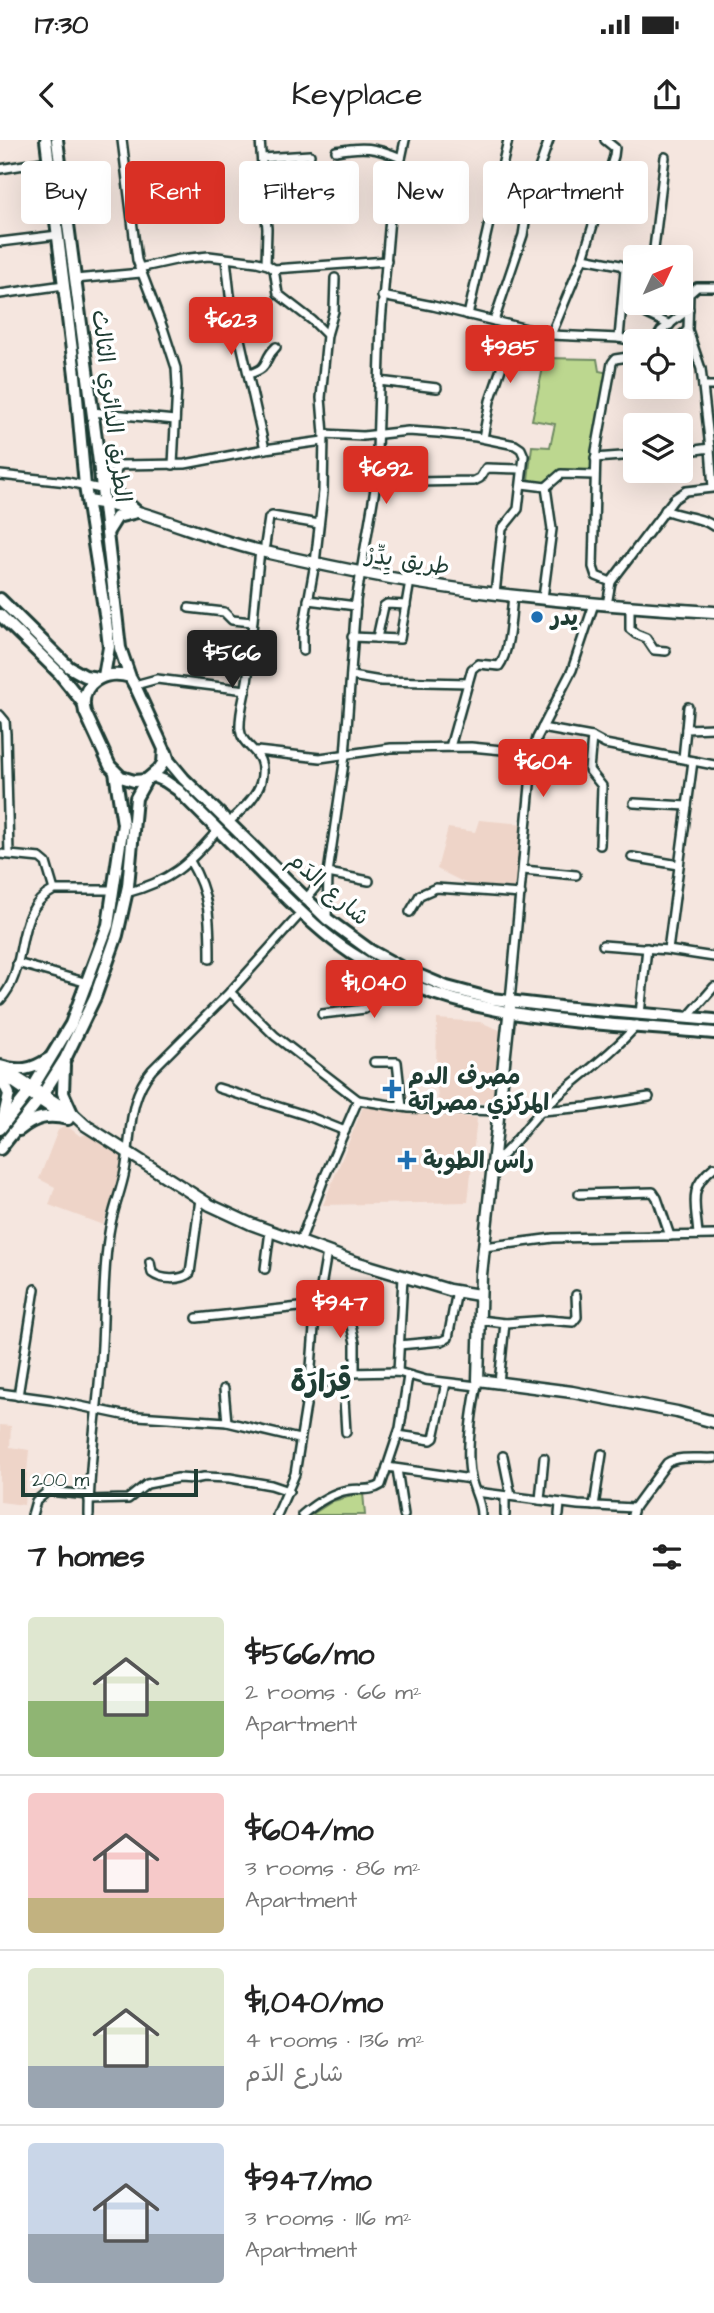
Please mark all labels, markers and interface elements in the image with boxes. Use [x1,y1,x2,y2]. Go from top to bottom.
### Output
text: 17:30 [35,7,88,43]
text: Keyplace [292,72,422,117]
icon: back [28,76,66,114]
icon: share [648,76,686,114]
chip: Buy [21,161,111,224]
chip: Rent [125,161,225,224]
chip: Filters [239,161,359,224]
chip: New [373,161,469,224]
chip: Apartment [483,161,648,224]
north arrow [623,245,693,315]
map controls [623,245,693,483]
pin: $623 [190,298,272,357]
text: $623 [205,304,257,336]
street label: الطريق الدائري الثالث [83,308,139,504]
pin: $985 [469,326,551,385]
button: locate [623,329,693,399]
text: $985 [481,332,539,364]
button: layers [623,413,693,483]
pin: $692 [345,446,427,506]
text: $692 [359,453,413,485]
street label: طريق يِدِّرْ [361,538,452,585]
place label: يدر [549,602,578,634]
marker: يدر [529,609,545,625]
pin: $566 [191,630,273,690]
text: $566 [203,637,261,669]
pin: $604 [502,740,584,799]
text: $604 [514,746,572,778]
street label: شارع الدَم [280,844,376,934]
pin: $1,040 [317,960,431,1020]
text: $1,040 [342,967,406,999]
place label: مصرف الدم المركزي مصراتة [408,1061,549,1120]
marker: مصرف الدم المركزي مصراتة [382,1079,402,1099]
place label: راس الطوبة [423,1145,534,1177]
marker: راس الطوبة [397,1150,417,1170]
pin: $947 [299,1280,381,1340]
text: $947 [312,1287,368,1319]
district label: قِرَارَة [290,1361,352,1403]
scale bar [21,1466,198,1498]
text: 200 m [32,1467,89,1494]
text: 7 homes [28,1536,145,1578]
icon: filters [648,1538,686,1576]
text: $566/mo [245,1634,374,1676]
icon: home [84,1645,168,1729]
text: 2 rooms · 66 m² [245,1676,422,1708]
text: Apartment [245,1708,357,1740]
text: $604/mo [245,1810,374,1852]
icon: home [84,1821,168,1905]
text: 3 rooms · 86 m² [245,1852,421,1884]
text: Apartment [245,1884,357,1916]
text: $1,040/mo [245,1982,383,2024]
icon: home [84,1996,168,2080]
text: 4 rooms · 136 m² [245,2024,424,2056]
text: شارع الدَم [245,2058,343,2090]
text: $947/mo [245,2160,372,2202]
icon: home [84,2171,168,2255]
text: 3 rooms · 116 m² [245,2202,412,2234]
text: Apartment [245,2234,357,2266]

